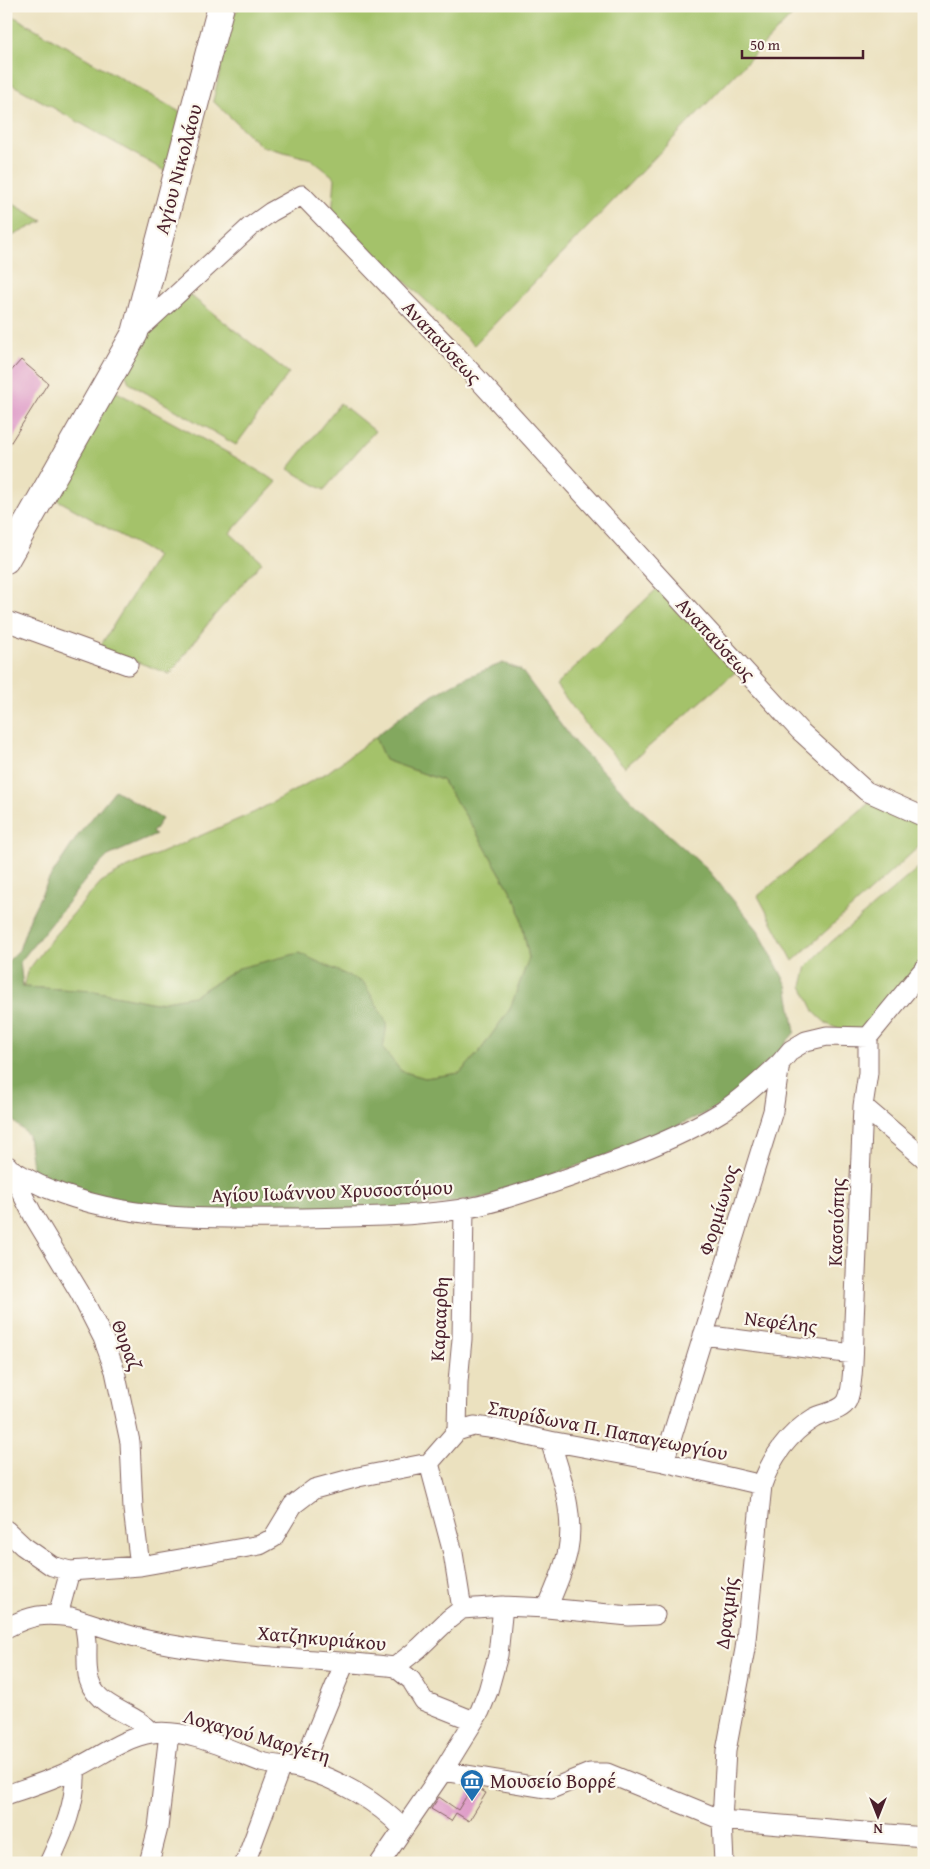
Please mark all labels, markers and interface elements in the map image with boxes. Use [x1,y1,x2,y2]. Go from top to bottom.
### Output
scale bar [742,28,864,60]
text: 50 m [750,34,781,55]
street label: Αγίου Νικολάου [146,100,209,237]
street label: Αναπαύσεως [396,293,489,391]
street label: Αναπαύσεως [670,590,763,688]
street label: Φορμίωνος [690,1160,745,1259]
street label: Αγίου Ιωάννου Χρυσοστόμου [211,1172,453,1209]
street label: Κασσιόπης [819,1177,852,1267]
street label: Καρααρθη [422,1276,455,1362]
street label: Νεφέλης [743,1303,820,1340]
street label: Θυραζ [105,1315,151,1375]
street label: Σπυρίδωνα Π. Παπαγεωργίου [486,1392,730,1467]
street label: Δραχμής [707,1575,744,1651]
street label: Χατζηκυριάκου [256,1617,388,1658]
street label: Λοχαγού Μαργέτη [180,1701,334,1770]
place label: Μουσείο Βορρέ [490,1766,616,1795]
museum icon: Μουσείο Βορρέ [459,1768,485,1802]
north arrow [852,1792,902,1842]
text: N [873,1819,883,1839]

